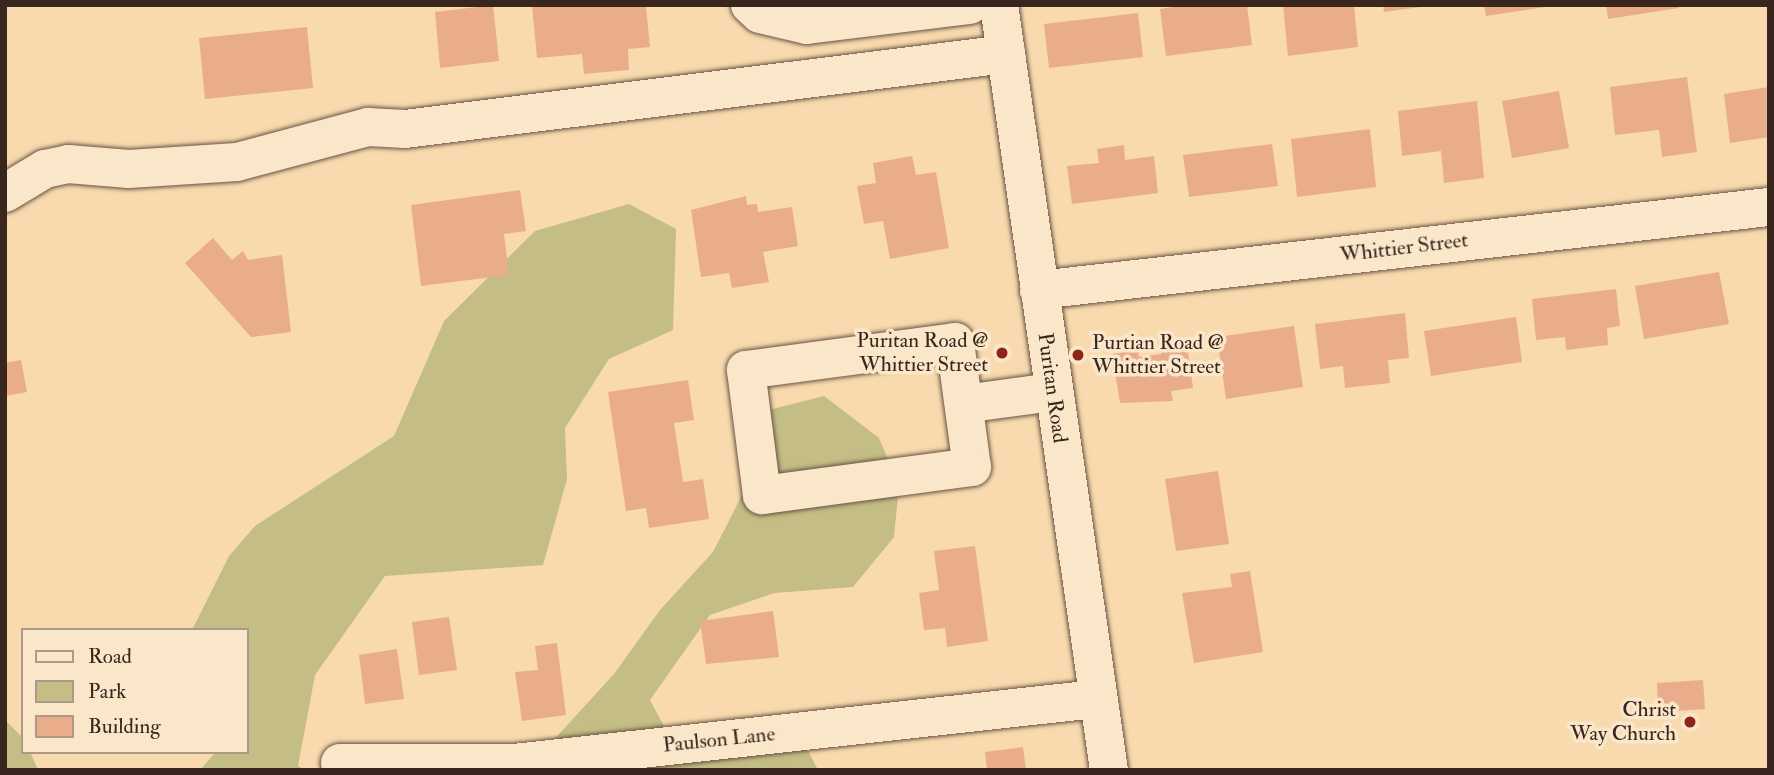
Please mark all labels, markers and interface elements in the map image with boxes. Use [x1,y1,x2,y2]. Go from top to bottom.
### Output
street label: Whittier Street [1339,228,1469,268]
place label: Puritan Road @ Whittier Street [856,328,988,378]
place label: Purtian Road @ Whittier Street [1092,330,1224,380]
street label: Puritan Road [1032,331,1072,445]
marker: Puritan Road @ Whittier Street [994,345,1010,361]
marker: Purtian Road @ Whittier Street [1070,347,1086,363]
legend [21,628,248,754]
text: Road [88,643,132,670]
text: Park [88,678,126,705]
place label: Christ Way Church [1570,697,1676,747]
text: Building [88,713,161,740]
marker: Christ Way Church [1682,714,1698,730]
street label: Paulson Lane [662,722,776,758]

